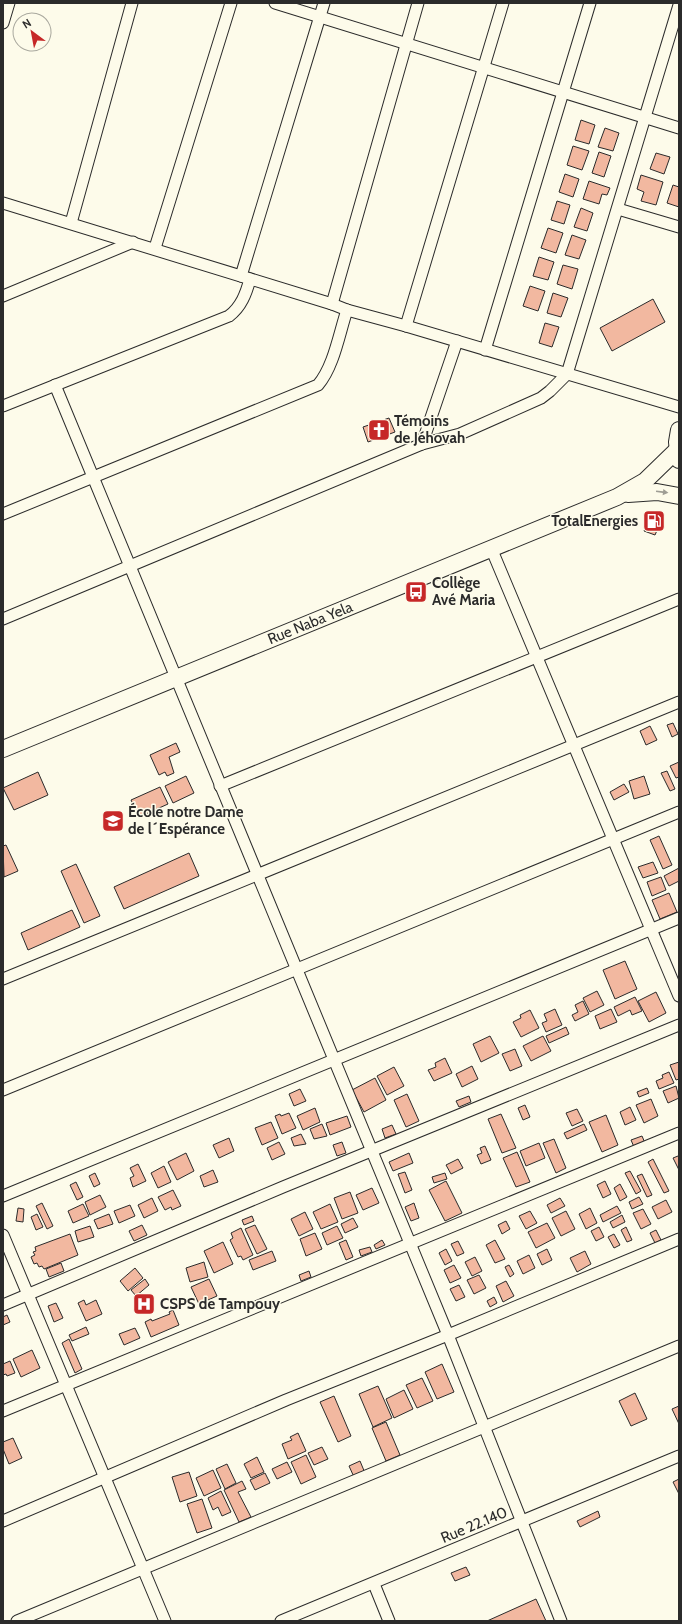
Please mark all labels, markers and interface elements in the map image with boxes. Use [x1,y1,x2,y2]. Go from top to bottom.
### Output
north arrow [12,12,52,52]
text: N [20,16,34,32]
place label: Témoins de Jéhovah [394,412,465,447]
church icon: Témoins de Jéhovah [366,417,392,443]
one-way arrow [656,489,668,496]
fuel station icon: TotalEnergies [641,508,667,534]
place label: TotalEnergies [551,512,638,530]
place label: Collège Avé Maria [432,574,496,609]
bus stop icon: Collège Avé Maria [403,579,429,605]
street label: Rue Naba Yela [265,598,356,648]
place label: École notre Dame de l´Espérance [128,802,244,838]
school or university icon: École notre Dame de l´Espérance [100,808,126,834]
hospital icon: CSPS de Tampouy [131,1291,157,1317]
place label: CSPS de Tampouy [160,1295,281,1313]
street label: Rue 22.140 [438,1503,510,1547]

